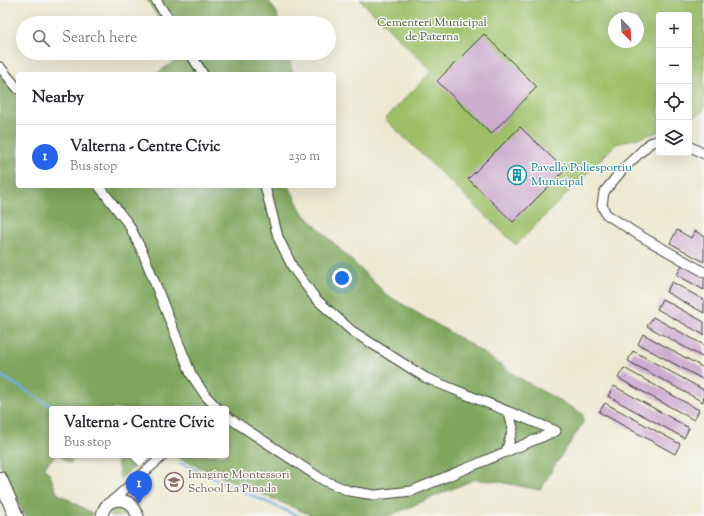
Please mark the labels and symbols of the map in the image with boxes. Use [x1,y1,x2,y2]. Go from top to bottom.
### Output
north arrow [608,12,644,48]
park label: Cementeri Municipal de Paterna [377,14,488,46]
place label: Pavelló Poliesportiu Municipal [531,159,632,191]
building icon: Pavelló Poliesportiu Municipal [506,164,528,186]
your location [332,268,352,288]
place label: Imagine Montessori School La Pinada [188,466,290,498]
pin: 1 [126,471,152,504]
school or university icon: Imagine Montessori School La Pinada [163,471,185,493]

